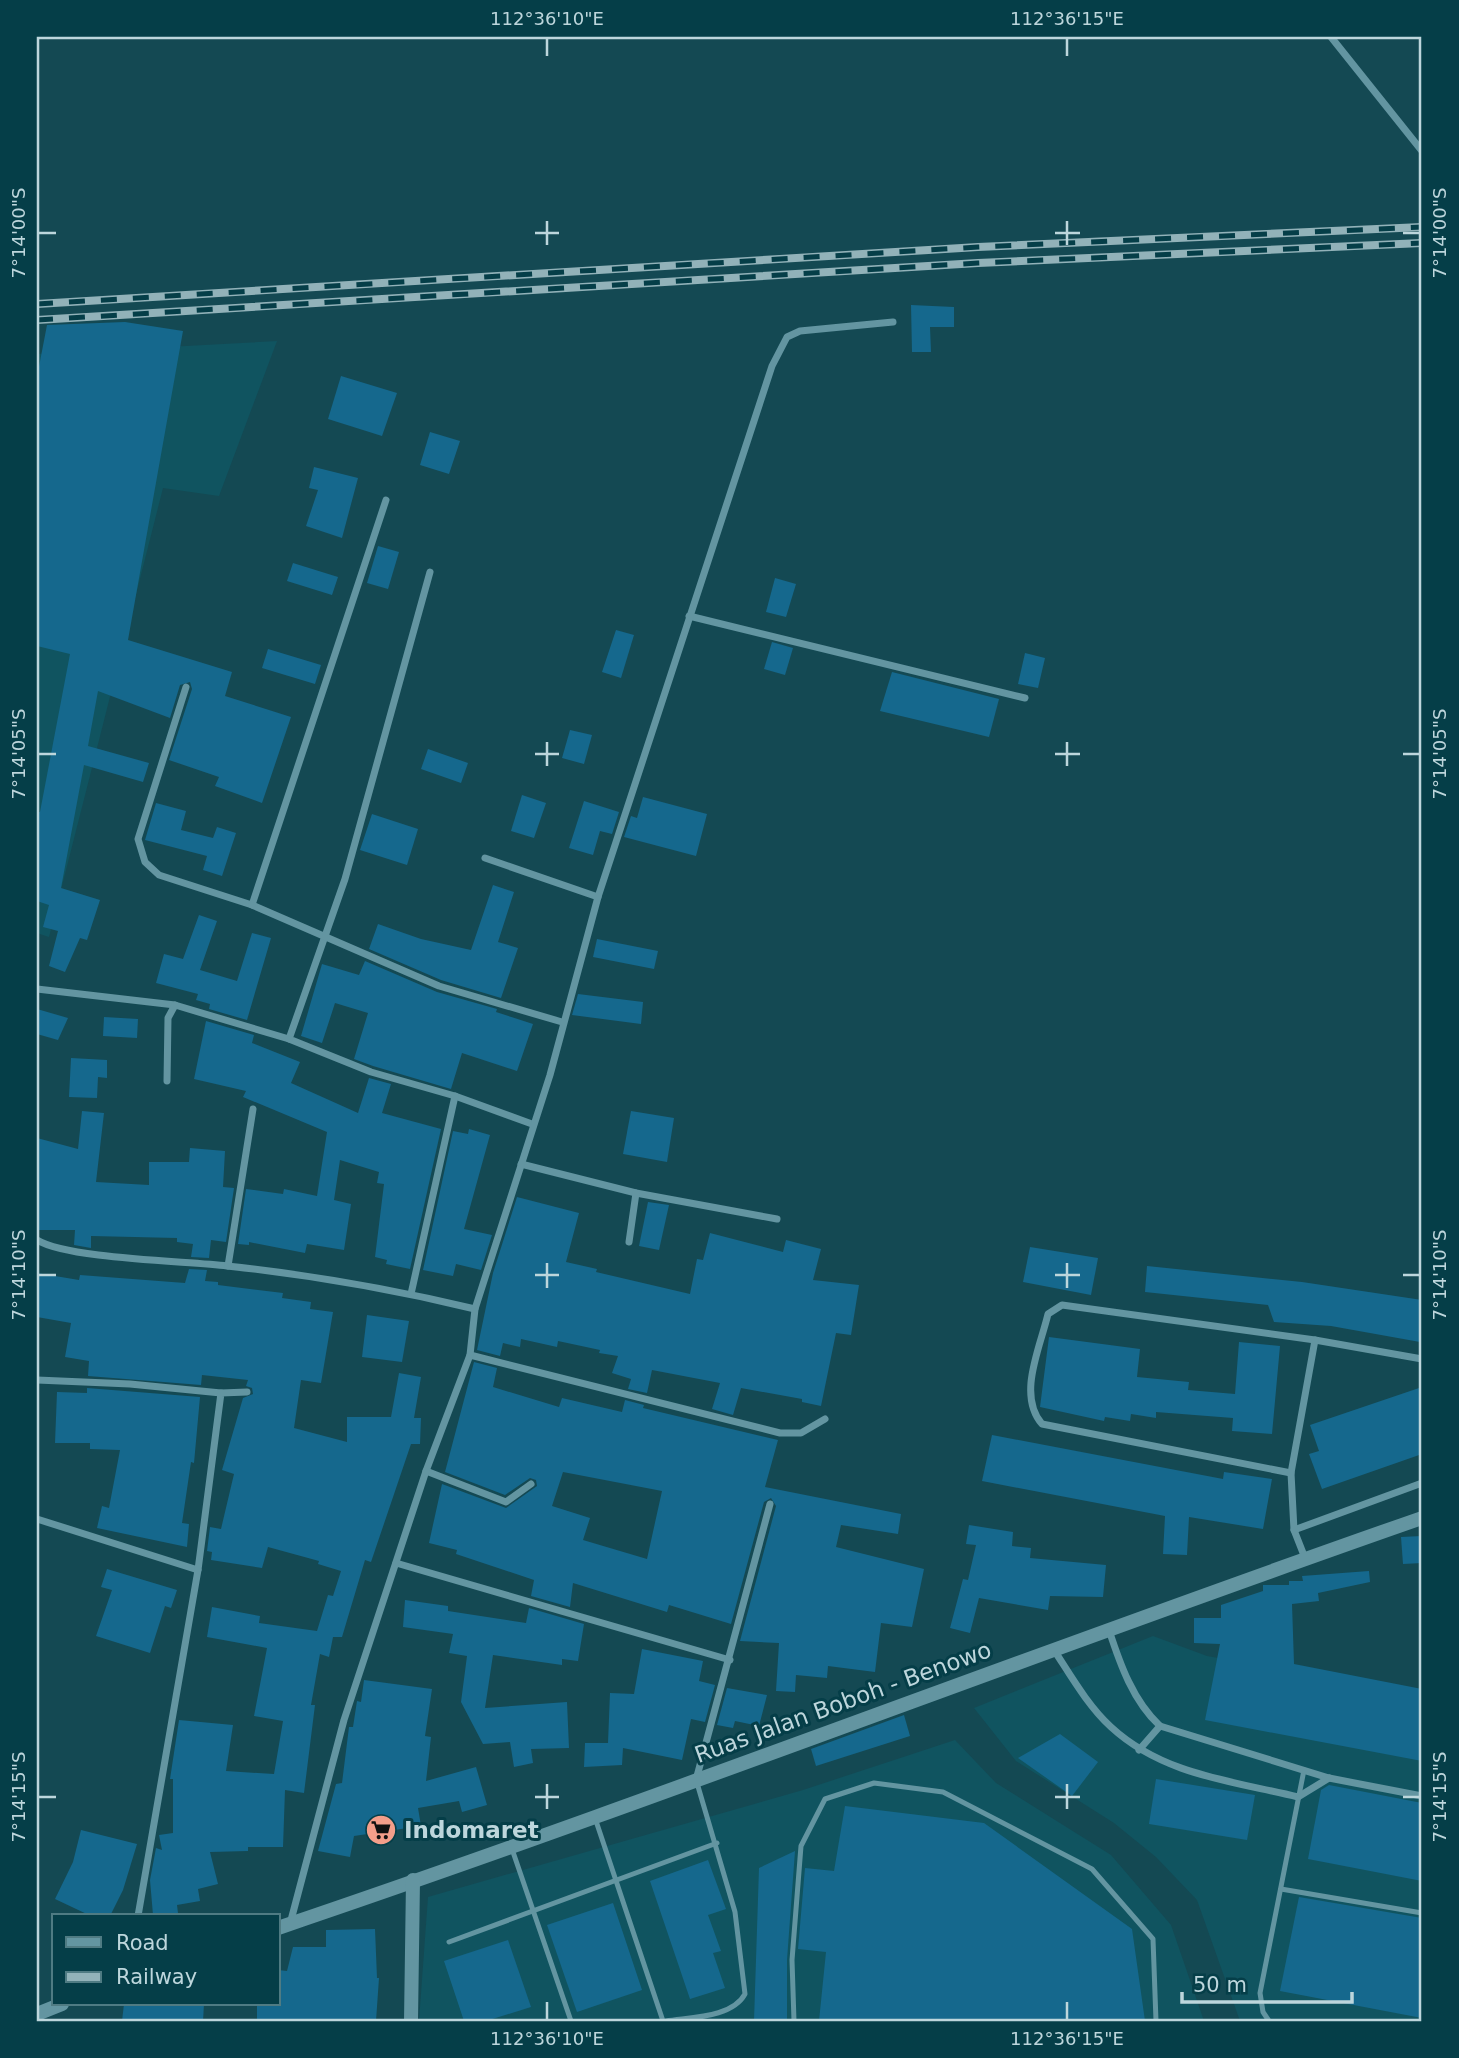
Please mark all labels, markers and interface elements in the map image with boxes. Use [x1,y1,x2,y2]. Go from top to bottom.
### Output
text: 112°36'10"E [490,8,604,29]
text: 112°36'15"E [1010,8,1124,29]
text: 7°14'00"S [8,188,29,278]
text: 7°14'00"S [1429,188,1450,278]
text: 7°14'05"S [8,709,29,799]
text: 7°14'05"S [1429,709,1450,799]
text: 7°14'10"S [8,1230,29,1320]
text: 7°14'10"S [1429,1230,1450,1320]
street label: Ruas Jalan Boboh - Benowo [691,1636,995,1768]
text: 7°14'15"S [8,1752,29,1842]
text: 7°14'15"S [1429,1752,1450,1842]
supermarket icon: Indomaret [364,1813,398,1847]
place label: Indomaret [404,1817,539,1843]
legend [52,1914,280,2006]
text: Road [116,1931,169,1955]
scale bar [1182,1960,1352,2004]
text: Railway [116,1965,197,1989]
text: 50 m [1193,1973,1247,1997]
text: 112°36'10"E [490,2028,604,2049]
text: 112°36'15"E [1010,2028,1124,2049]

